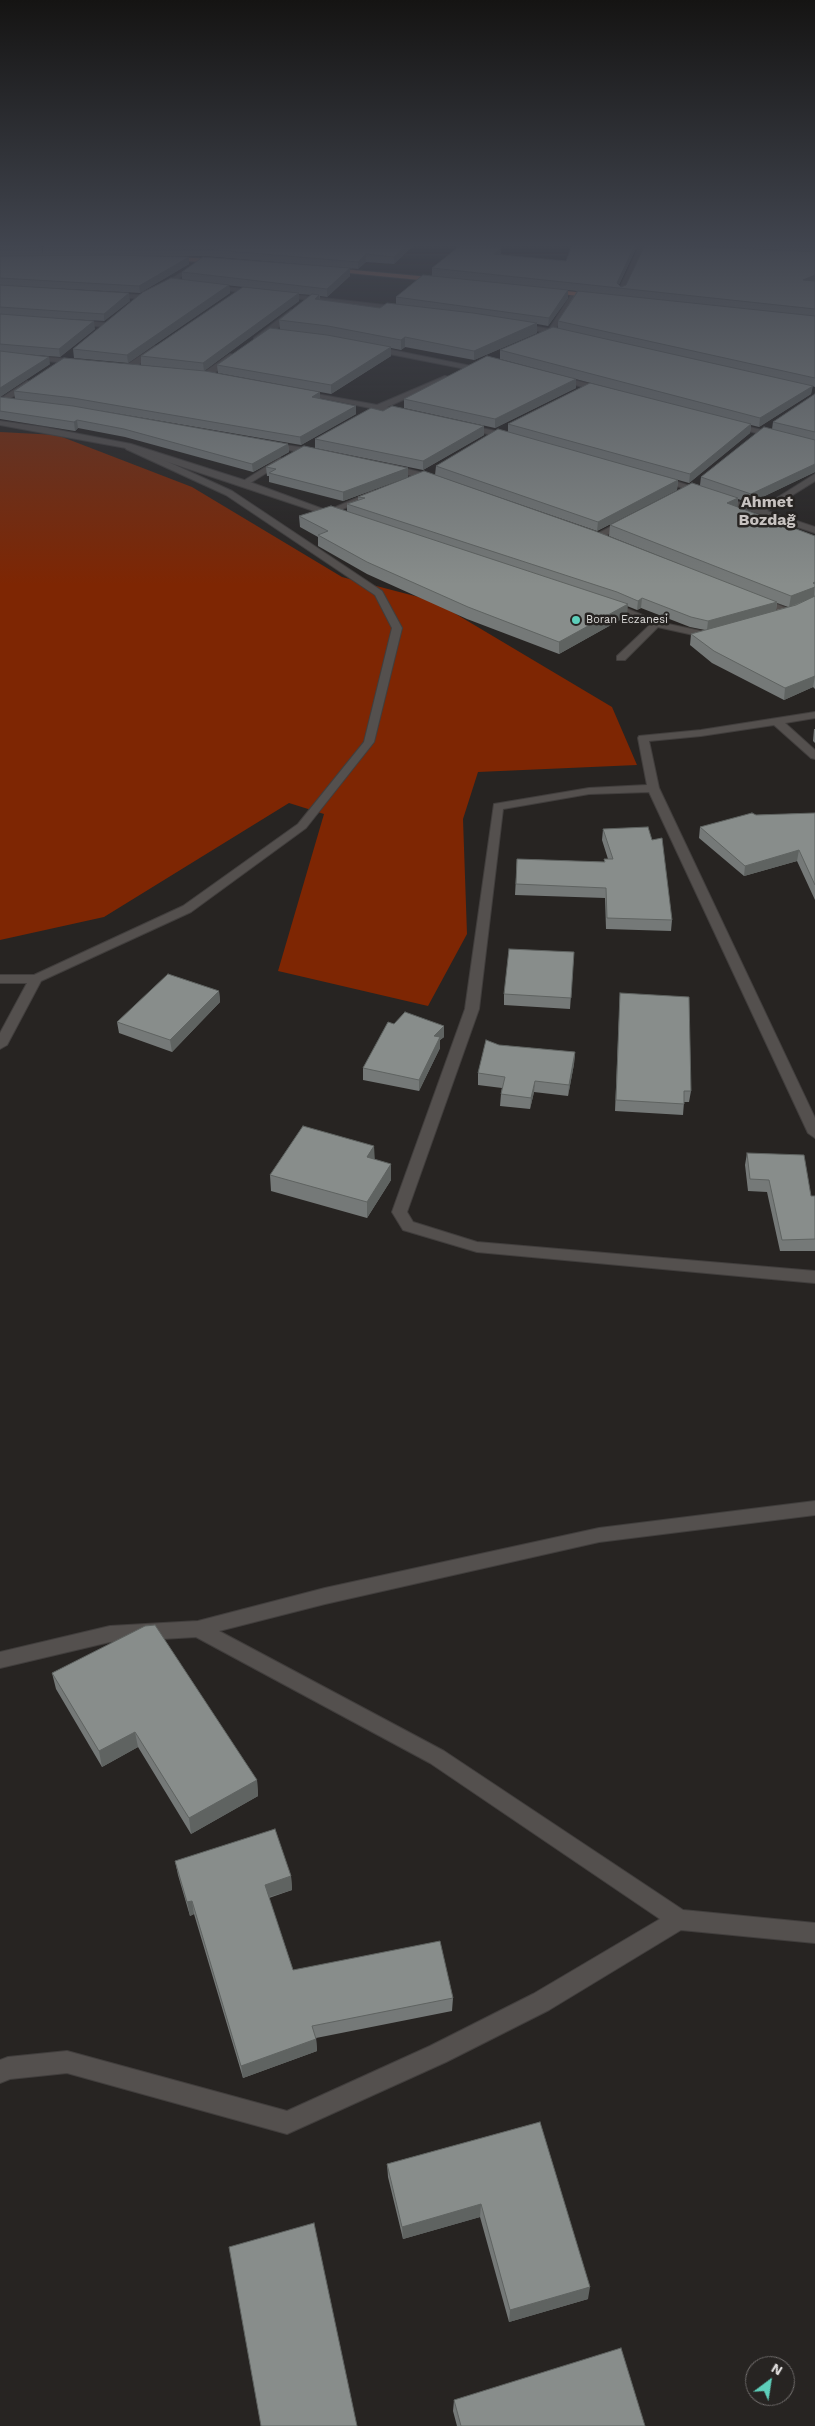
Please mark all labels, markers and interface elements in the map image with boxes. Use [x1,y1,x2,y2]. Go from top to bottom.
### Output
district label: Ahmet Bozdağ [738,492,796,530]
place label: Boran Eczanesi [586,613,668,627]
marker: Boran Eczanesi [570,614,582,626]
north arrow [745,2356,795,2406]
text: N [769,2359,786,2379]

